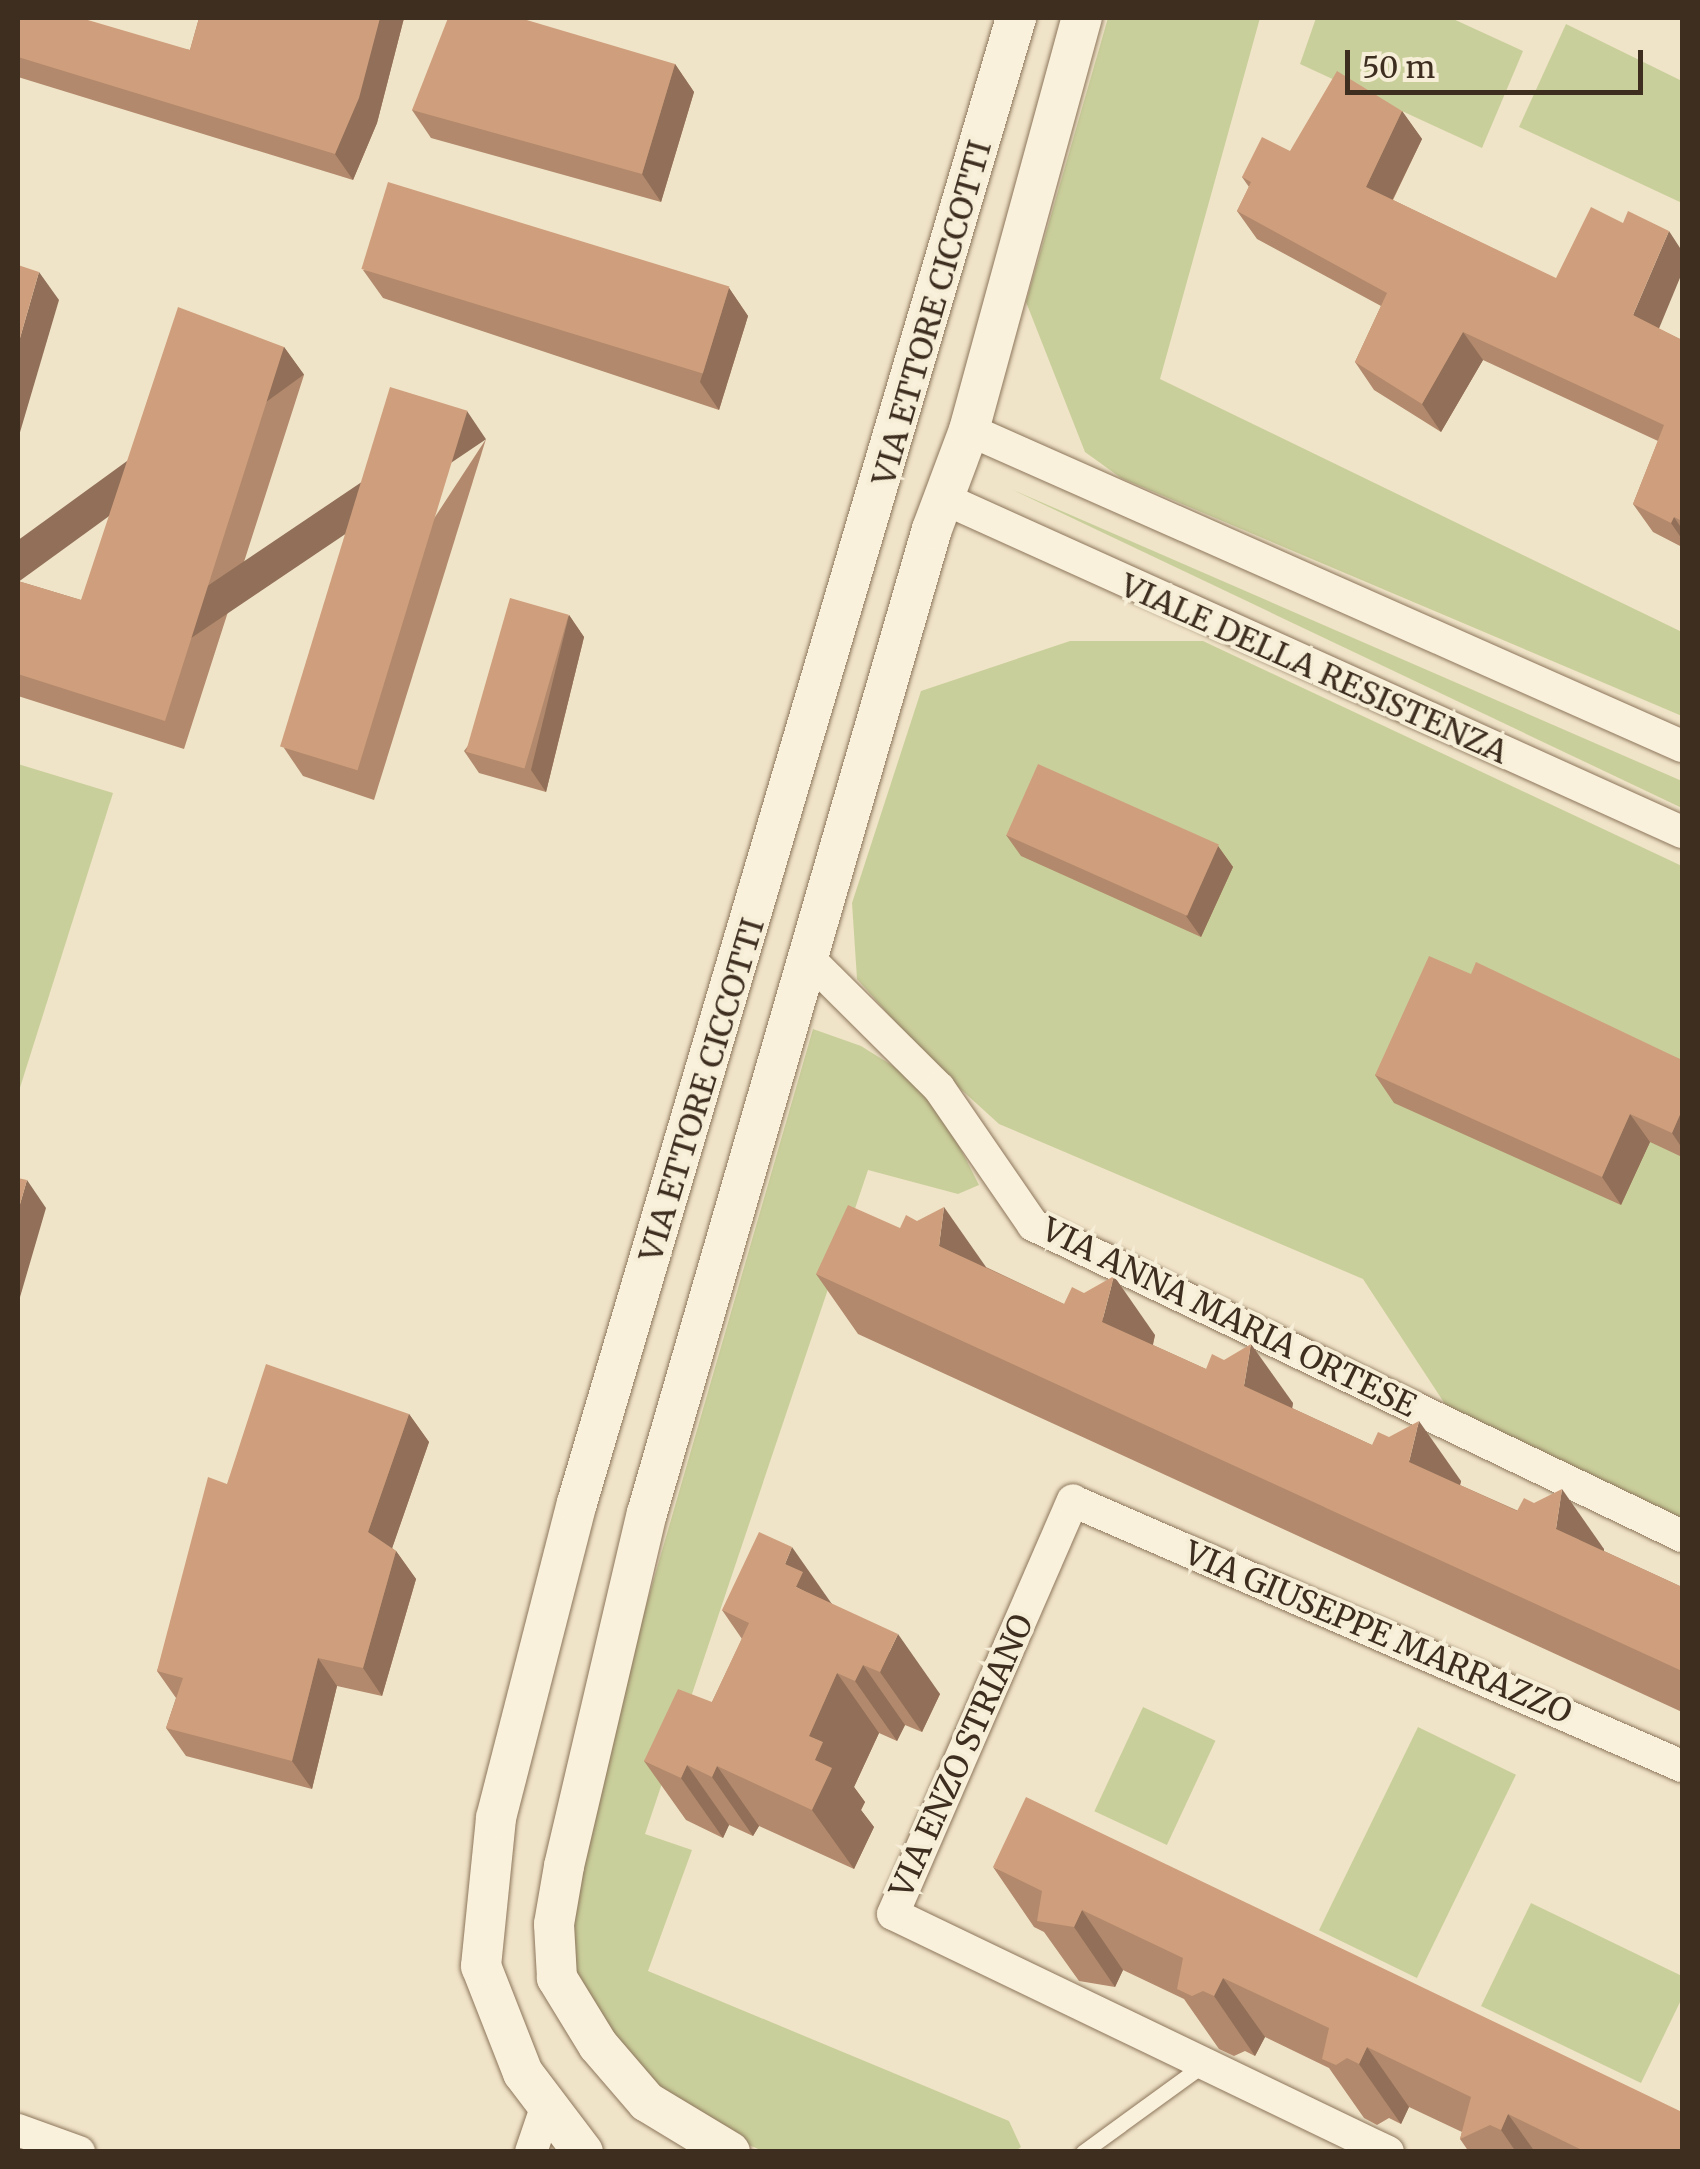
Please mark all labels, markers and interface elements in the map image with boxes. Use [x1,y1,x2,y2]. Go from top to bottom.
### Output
scale bar [1350,30,1648,92]
text: 50 m [1362,48,1435,86]
street label: VIA ETTORE CICCOTTI [864,136,1000,490]
street label: VIALE DELLA RESISTENZA [1114,566,1514,772]
street label: VIA ETTORE CICCOTTI [631,914,773,1266]
street label: VIA ANNA MARIA ORTESE [1036,1211,1422,1425]
street label: VIA GIUSEPPE MARRAZZO [1179,1534,1577,1732]
street label: VIA ENZO STRIANO [882,1608,1042,1904]

